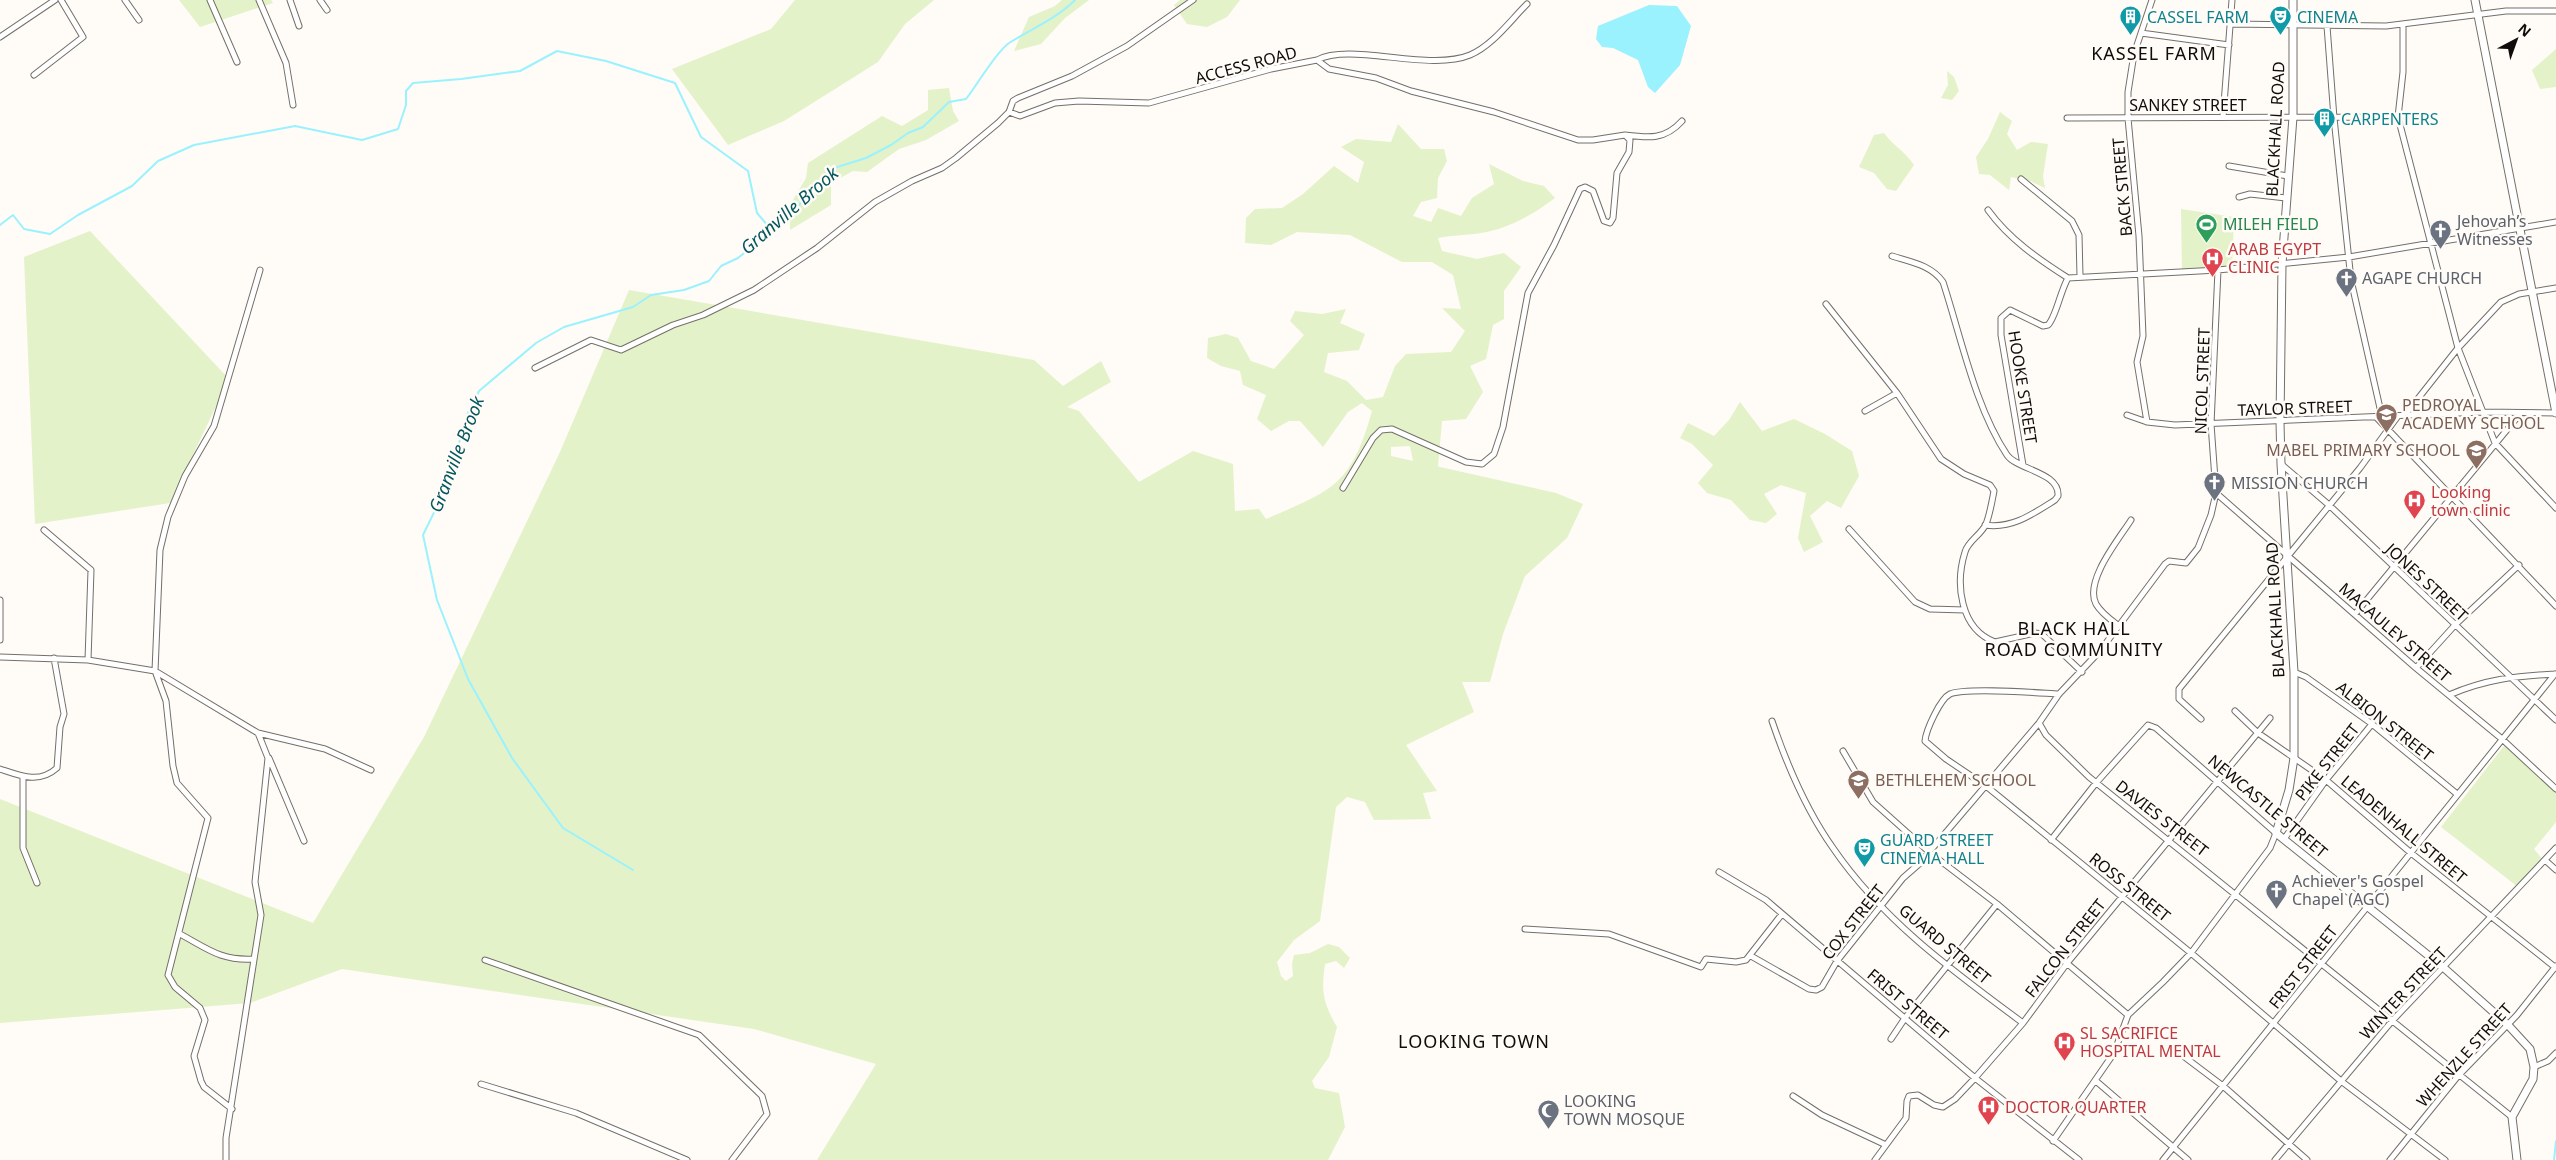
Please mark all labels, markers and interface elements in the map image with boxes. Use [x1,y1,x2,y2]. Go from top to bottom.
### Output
building icon: CASSEL FARM [2119,5,2143,36]
theatre icon: CINEMA [2269,5,2293,36]
place label: CASSEL FARM [2147,6,2249,28]
place label: CINEMA [2297,6,2359,28]
north arrow [2491,15,2541,65]
text: N [2514,19,2535,41]
street label: ACCESS ROAD [1193,41,1299,89]
district label: KASSEL FARM [2091,41,2217,65]
street label: BLACKHALL ROAD [2260,61,2290,197]
street label: SANKEY STREET [2129,94,2247,116]
building icon: CARPENTERS [2313,107,2337,138]
place label: CARPENTERS [2341,108,2439,130]
street label: BACK STREET [2107,137,2137,237]
water label: Granville Brook [735,160,844,259]
place label: Jehovah’s Witnesses [2455,210,2533,250]
sports icon: MILEH FIELD [2195,212,2219,243]
place label: MILEH FIELD [2223,213,2319,235]
church icon: Jehovah’s Witnesses [2429,218,2453,249]
place label: ARAB EGYPT CLINIC [2228,238,2321,278]
hospital icon: ARAB EGYPT CLINIC [2200,246,2224,277]
church icon: AGAPE CHURCH [2334,266,2358,297]
place label: AGAPE CHURCH [2362,267,2482,289]
street label: NICOL STREET [2189,327,2215,435]
street label: HOOKE STREET [2003,329,2043,445]
water label: Granville Brook [423,392,490,515]
place label: PEDROYAL ACADEMY SCHOOL [2402,394,2545,434]
street label: TAYLOR STREET [2237,395,2353,421]
school or university icon: PEDROYAL ACADEMY SCHOOL [2374,402,2398,433]
school or university icon: MABEL PRIMARY SCHOOL [2464,438,2488,469]
place label: MABEL PRIMARY SCHOOL [2266,439,2460,461]
church icon: MISSION CHURCH [2203,471,2227,502]
place label: MISSION CHURCH [2231,472,2368,494]
place label: Looking town clinic [2431,481,2511,521]
hospital icon: Looking town clinic [2403,489,2427,520]
street label: JONES STREET [2380,537,2473,626]
street label: BLACKHALL ROAD [2260,542,2290,678]
street label: MACAULEY STREET [2334,577,2456,687]
district label: BLACK HALL ROAD COMMUNITY [1984,616,2164,661]
street label: ALBION STREET [2332,676,2438,766]
street label: PIKE STREET [2290,719,2364,805]
street label: NEWCASTLE STREET [2204,750,2332,863]
school or university icon: BETHLEHEM SCHOOL [1847,768,1871,799]
place label: BETHLEHEM SCHOOL [1875,769,2036,791]
street label: LEADENHALL STREET [2337,770,2471,888]
street label: DAVIES STREET [2111,775,2213,861]
place label: GUARD STREET CINEMA HALL [1880,829,1994,869]
theatre icon: GUARD STREET CINEMA HALL [1852,837,1876,868]
street label: ROSS STREET [2085,847,2175,927]
place label: Achiever's Gospel Chapel (AGC) [2292,870,2424,910]
church icon: Achiever's Gospel Chapel (AGC) [2264,878,2288,909]
street label: COX STREET [1817,880,1889,964]
street label: FALCON STREET [2020,894,2110,1002]
street label: GUARD STREET [1894,899,1996,989]
street label: FRIST STREET [2264,921,2342,1013]
street label: WINTER STREET [2354,942,2452,1044]
street label: FRIST STREET [1863,963,1953,1045]
street label: WHENZLE STREET [2411,998,2517,1112]
place label: SL SACRIFICE HOSPITAL MENTAL [2080,1022,2221,1062]
district label: LOOKING TOWN [1398,1029,1550,1053]
hospital icon: SL SACRIFICE HOSPITAL MENTAL [2052,1030,2076,1061]
place label: LOOKING TOWN MOSQUE [1564,1090,1685,1130]
hospital icon: DOCTOR QUARTER [1977,1095,2001,1126]
place label: DOCTOR QUARTER [2005,1096,2146,1118]
mosque icon: LOOKING TOWN MOSQUE [1536,1098,1560,1129]

